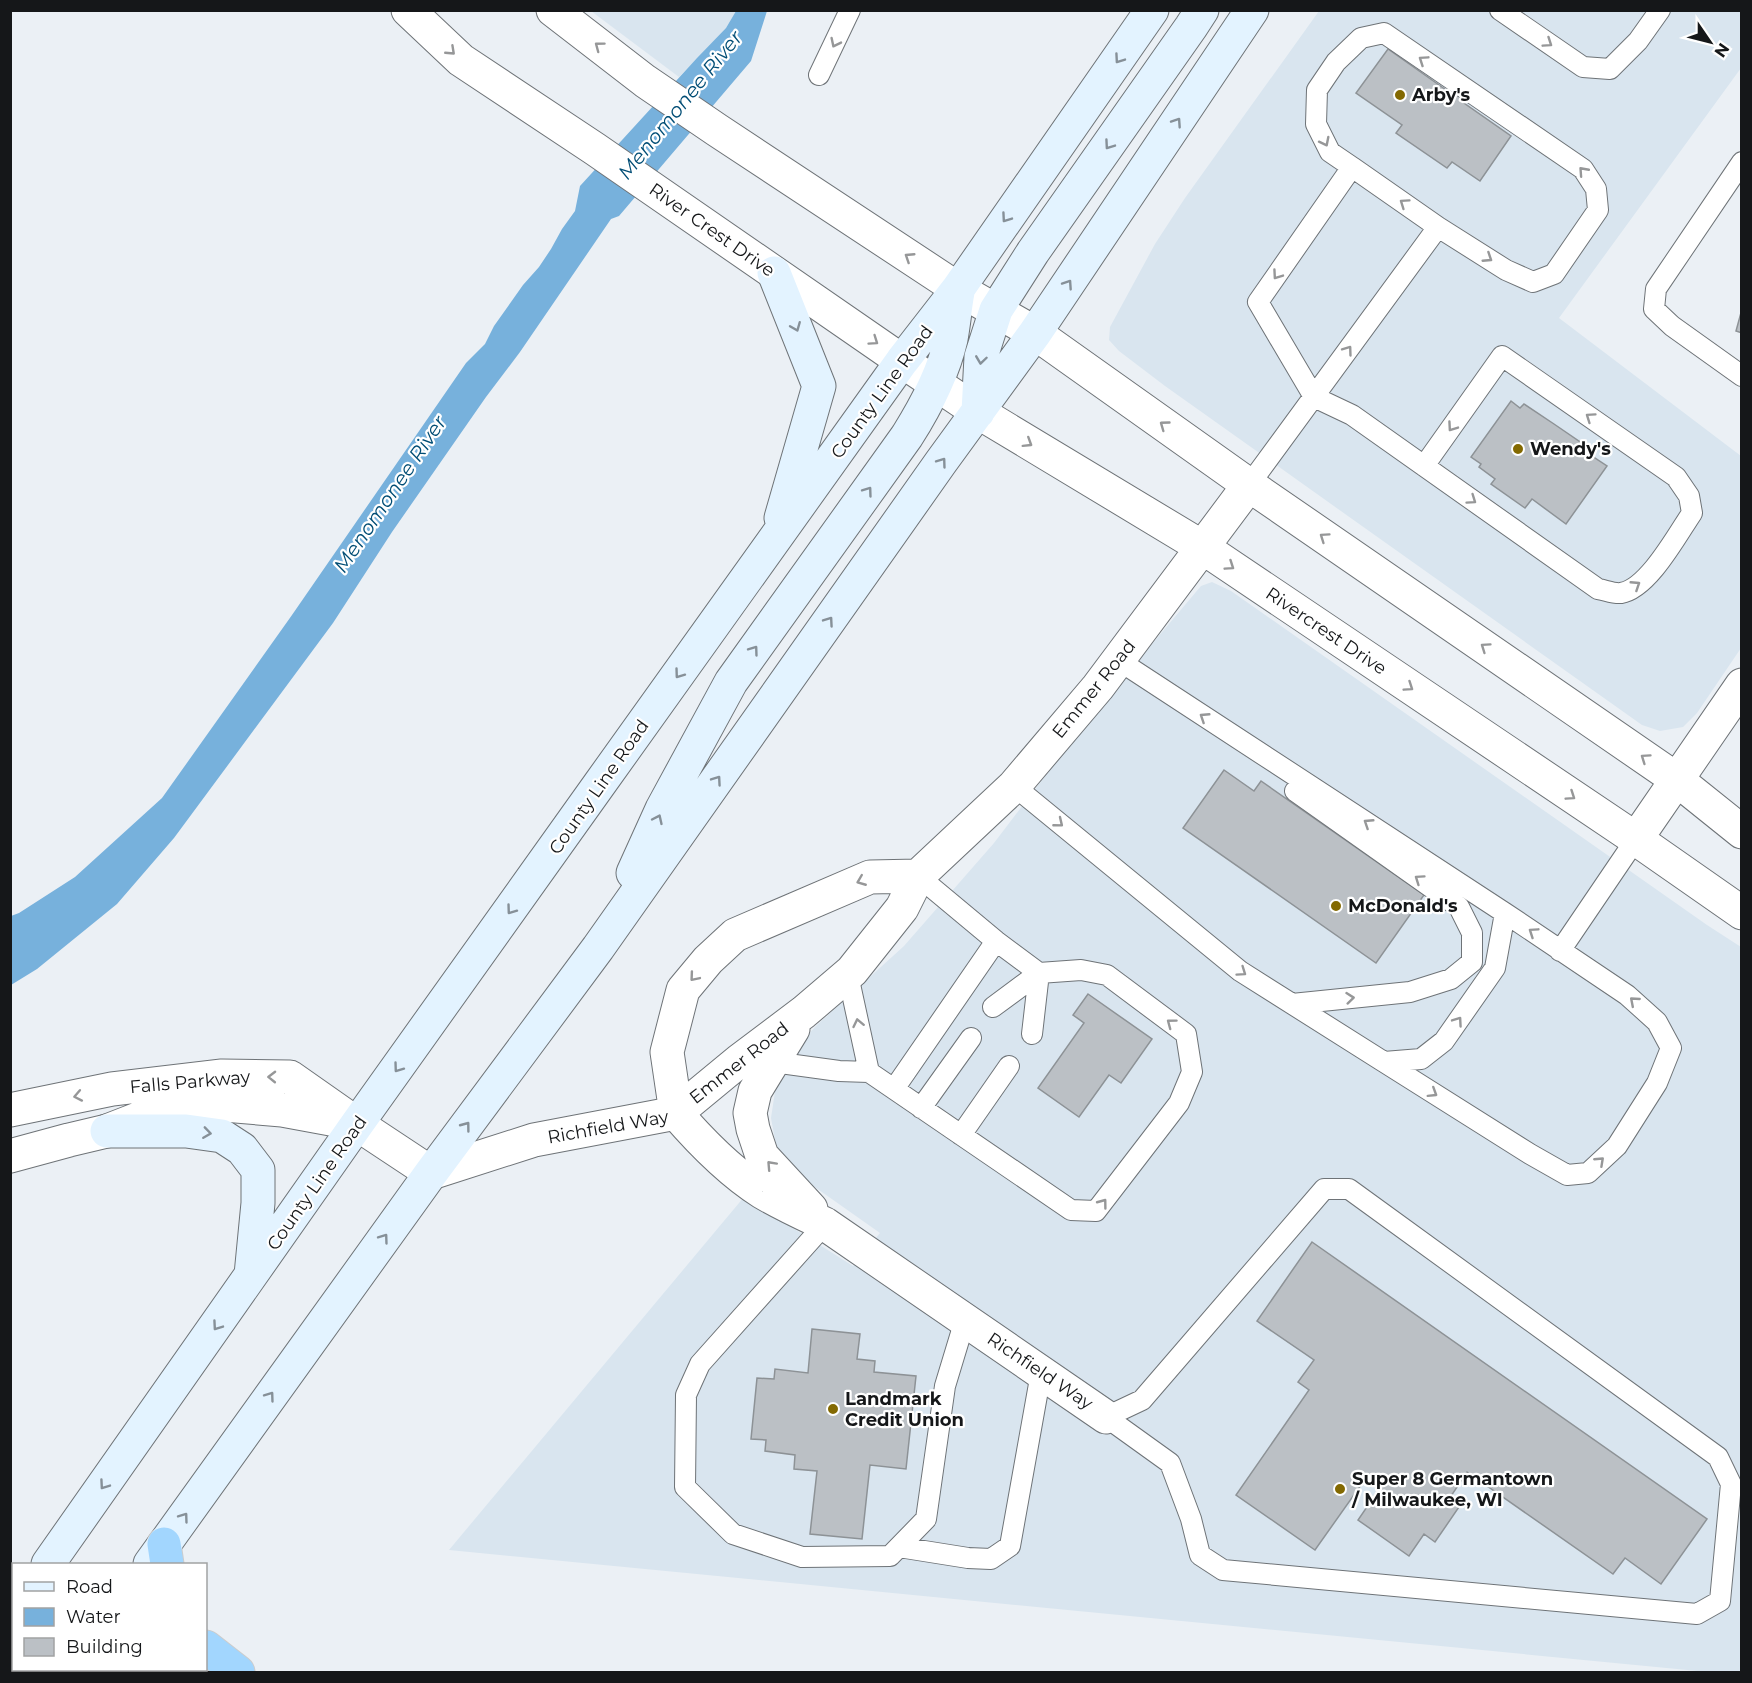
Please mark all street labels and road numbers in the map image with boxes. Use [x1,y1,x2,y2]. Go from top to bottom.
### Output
street label: River Crest Drive [645,178,779,282]
street label: County Line Road [826,321,938,463]
street label: Rivercrest Drive [1261,582,1391,680]
street label: Emmer Road [1048,635,1140,743]
street label: County Line Road [544,715,654,859]
street label: Emmer Road [685,1017,793,1109]
street label: Falls Parkway [129,1066,251,1098]
street label: Richfield Way [546,1105,671,1148]
street label: County Line Road [262,1111,372,1255]
street label: Richfield Way [983,1328,1097,1415]

